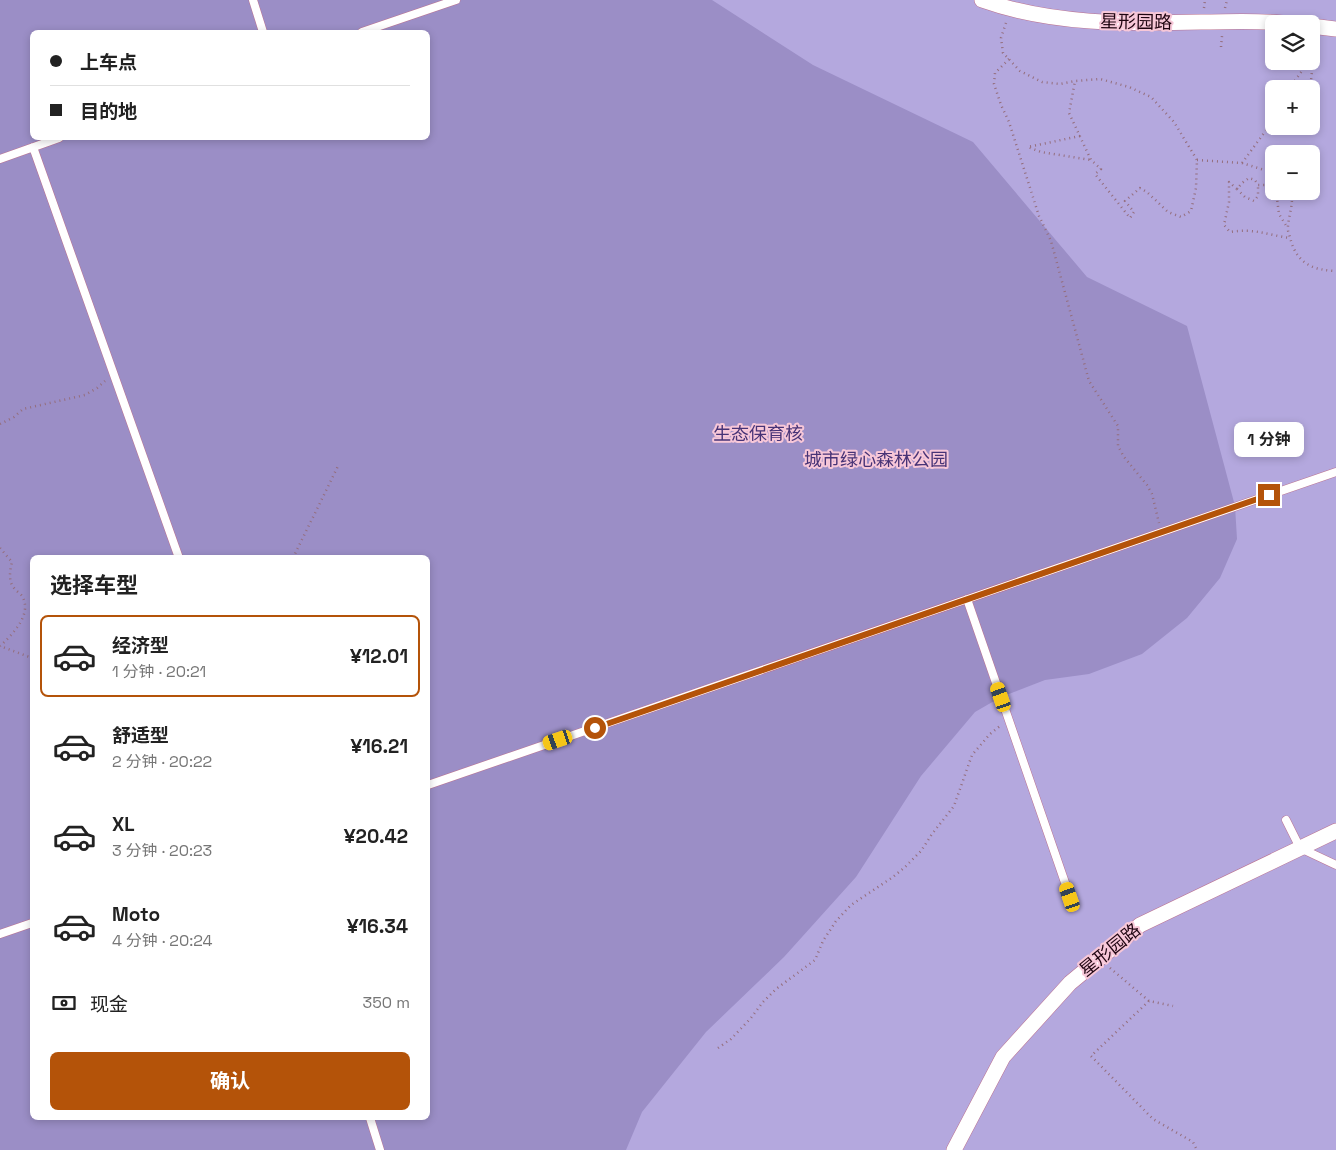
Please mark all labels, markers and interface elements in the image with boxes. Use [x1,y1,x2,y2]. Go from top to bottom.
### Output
street label: 星形园路 [1100,9,1172,34]
map controls [1265,15,1320,200]
button: layers [1265,15,1320,70]
text: 上车点 [80,50,137,75]
button: + [1265,80,1320,135]
text: 目的地 [80,99,137,124]
button: − [1265,145,1320,200]
park label: 生态保育核 [713,422,803,445]
callout: 1 分钟 [1234,422,1304,458]
text: 1 分钟 [1247,429,1291,450]
park label: 城市绿心森林公园 [804,448,948,471]
route end [1258,484,1280,506]
text: 选择车型 [50,571,138,599]
text: 经济型 [112,633,169,658]
icon: car [52,634,97,679]
text: ¥12.01 [350,644,408,669]
text: 1 分钟 · 20:21 [112,661,206,682]
car [989,680,1012,714]
route start [584,717,606,739]
text: 舒适型 [112,723,169,748]
icon: car [52,724,97,769]
car [541,728,574,752]
text: ¥16.21 [350,734,408,759]
text: 2 分钟 · 20:22 [112,751,212,772]
text: XL [112,812,135,837]
icon: car [52,814,97,859]
text: ¥20.42 [344,824,408,849]
text: 3 分钟 · 20:23 [112,840,212,861]
car [1058,880,1081,914]
text: Moto [112,902,160,927]
icon: car [52,904,97,949]
text: ¥16.34 [347,914,408,939]
street label: 星形园路 [1074,918,1145,981]
text: 4 分钟 · 20:24 [112,930,212,951]
icon: cash [50,989,78,1017]
text: 现金 [90,992,128,1017]
text: 350 m [363,992,410,1013]
button: 确认 [50,1052,410,1110]

